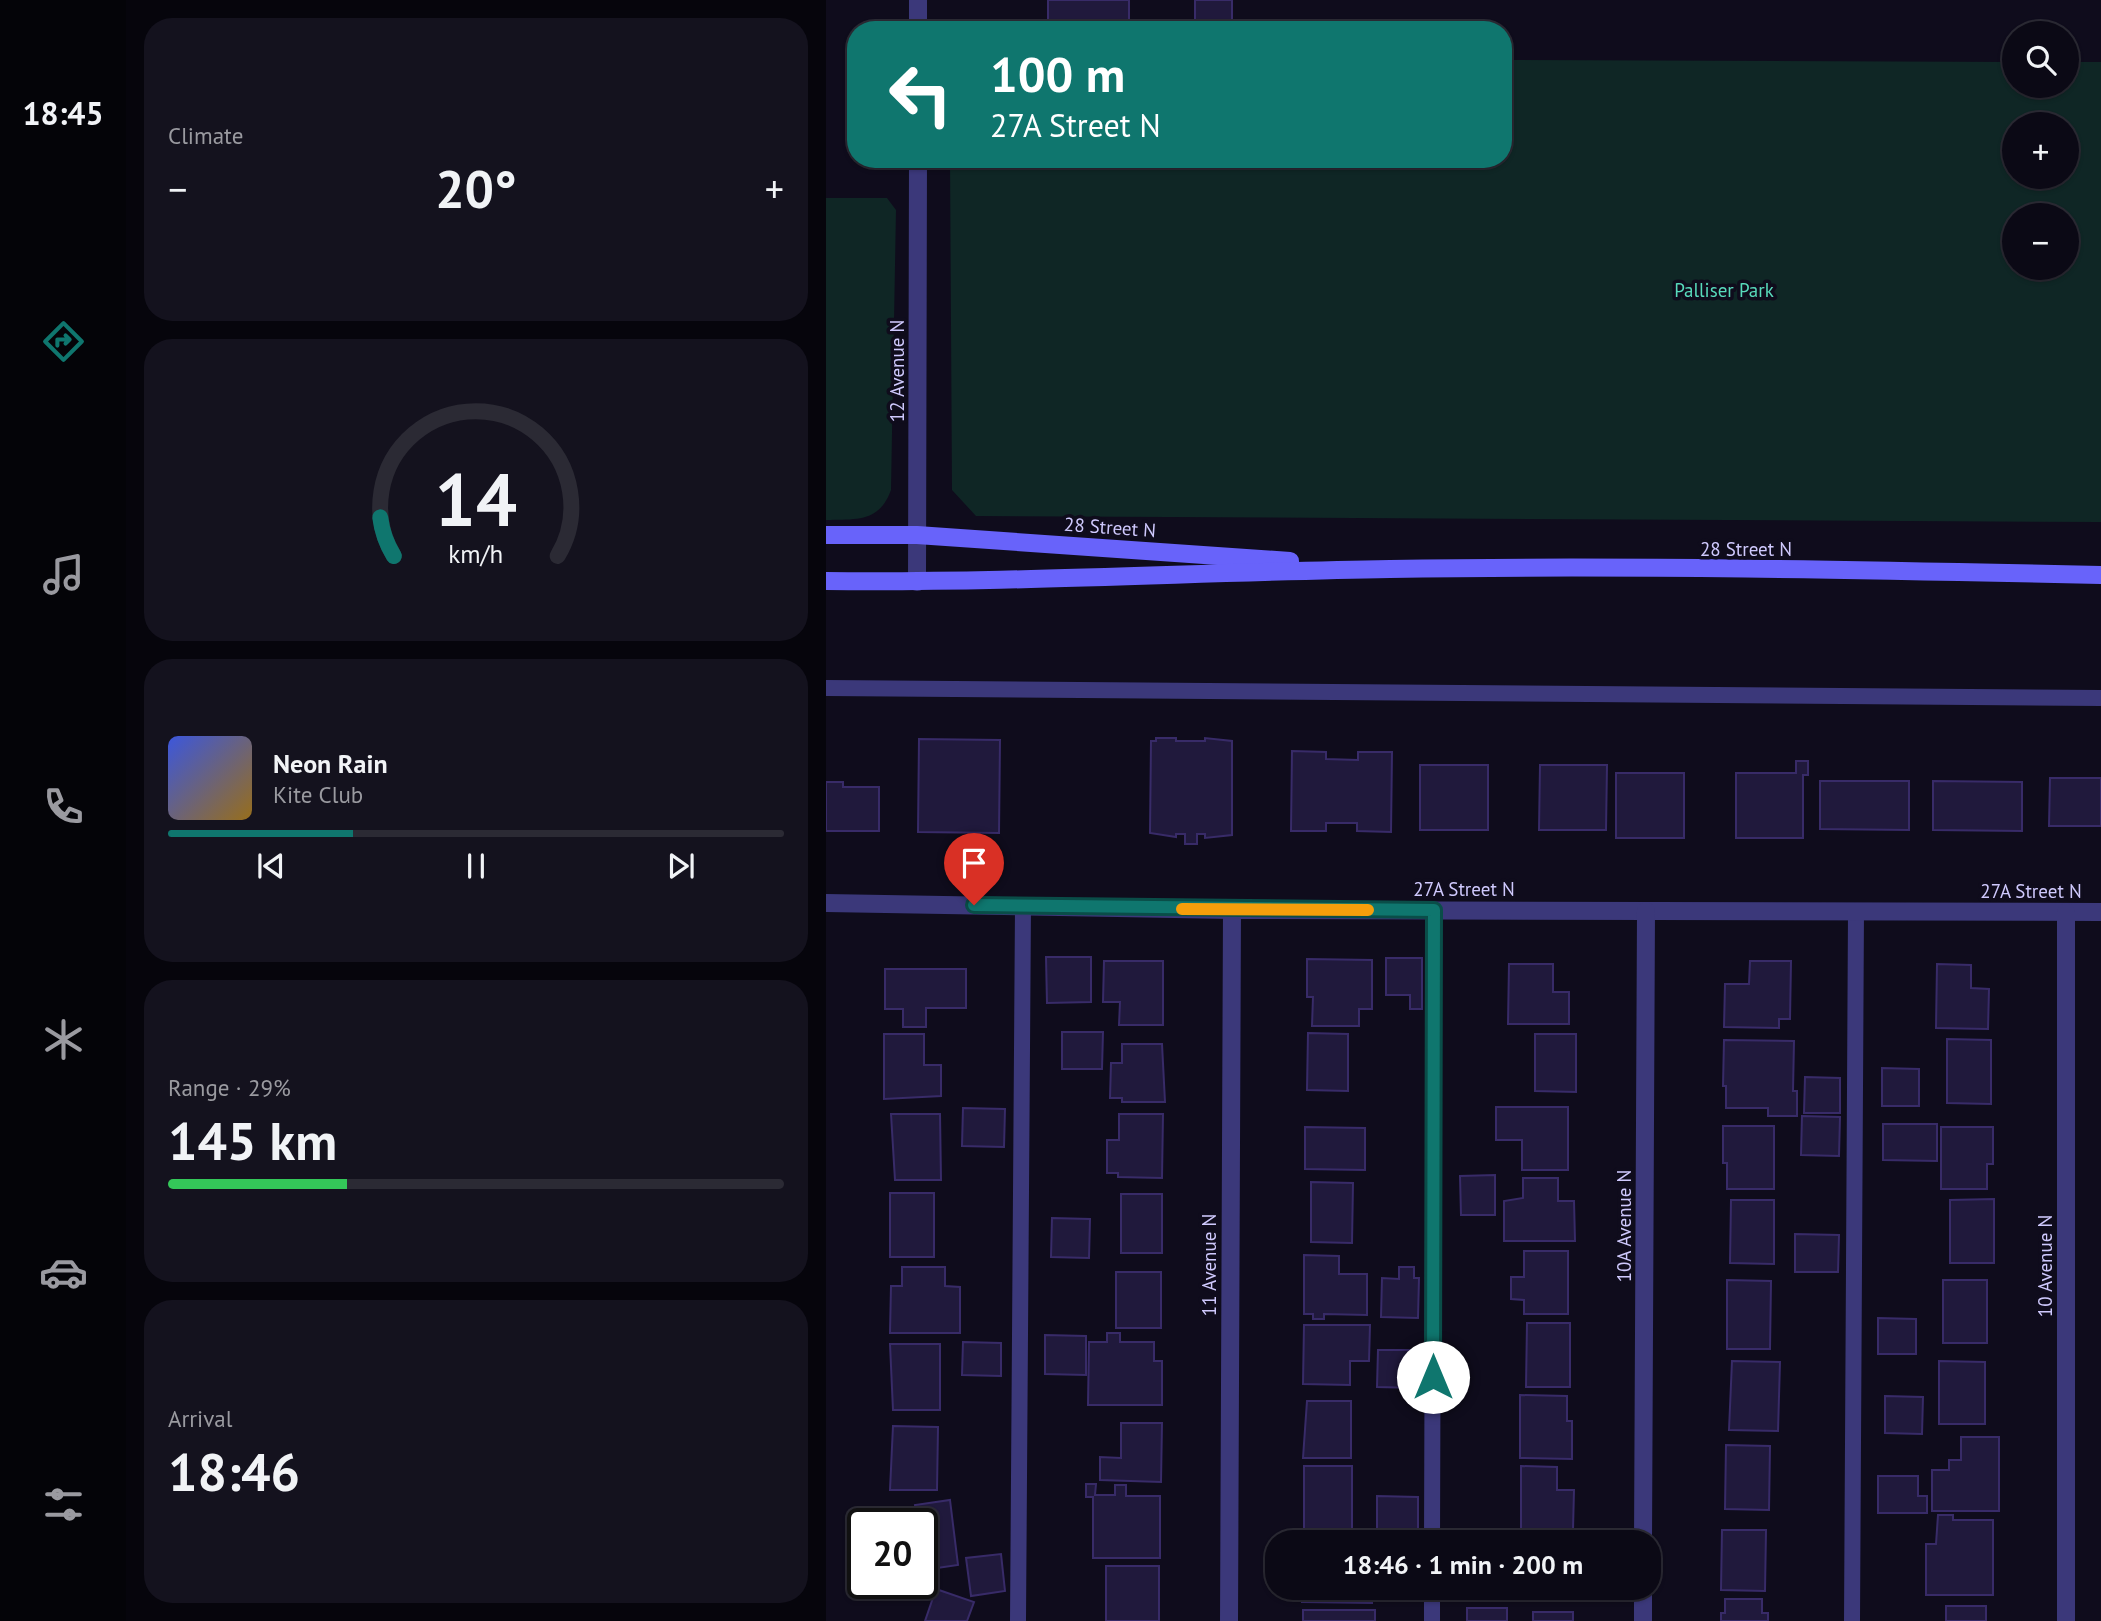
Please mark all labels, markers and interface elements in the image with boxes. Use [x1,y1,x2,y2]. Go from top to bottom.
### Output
map controls [2002,21,2079,280]
button: search [2002,21,2079,98]
text: 100 m [990,42,1125,106]
icon: left [875,49,966,140]
text: 18:45 [22,92,104,134]
text: 27A Street N [990,104,1161,146]
button: + [2002,112,2079,189]
text: Climate [168,121,243,150]
text: 20° [435,155,517,222]
text: − [168,164,187,213]
text: + [765,164,784,213]
button: − [2002,203,2079,280]
park label: Palliser Park [1674,278,1774,302]
icon: directions [39,317,88,366]
street label: 12 Avenue N [885,320,909,422]
text: 14 [435,452,517,546]
street label: 28 Street N [1063,512,1157,542]
street label: 28 Street N [1700,537,1792,561]
text: km/h [449,538,503,570]
icon: music [39,550,88,599]
text: Neon Rain [273,747,388,780]
text: Kite Club [273,780,363,809]
icon: phone [39,782,88,831]
pin [944,833,1004,905]
icon: arrive [955,844,993,882]
icon: previous [252,847,290,885]
icon: pause [457,847,495,885]
icon: next [662,847,700,885]
street label: 27A Street N [1413,877,1515,901]
street label: 27A Street N [1980,879,2082,903]
icon: climate [39,1015,88,1064]
text: Range · 29% [168,1073,291,1102]
text: 145 km [168,1107,337,1174]
street label: 10A Avenue N [1612,1170,1636,1282]
street label: 11 Avenue N [1197,1214,1221,1316]
street label: 10 Avenue N [2033,1215,2057,1317]
icon: car [39,1248,88,1297]
position arrow [1396,1340,1470,1414]
text: Arrival [168,1404,232,1433]
text: 18:46 [168,1438,300,1505]
icon: filters [39,1480,88,1529]
speed limit sign: 20 [847,1508,938,1599]
text: 18:46 · 1 min · 200 m [1343,1548,1583,1581]

